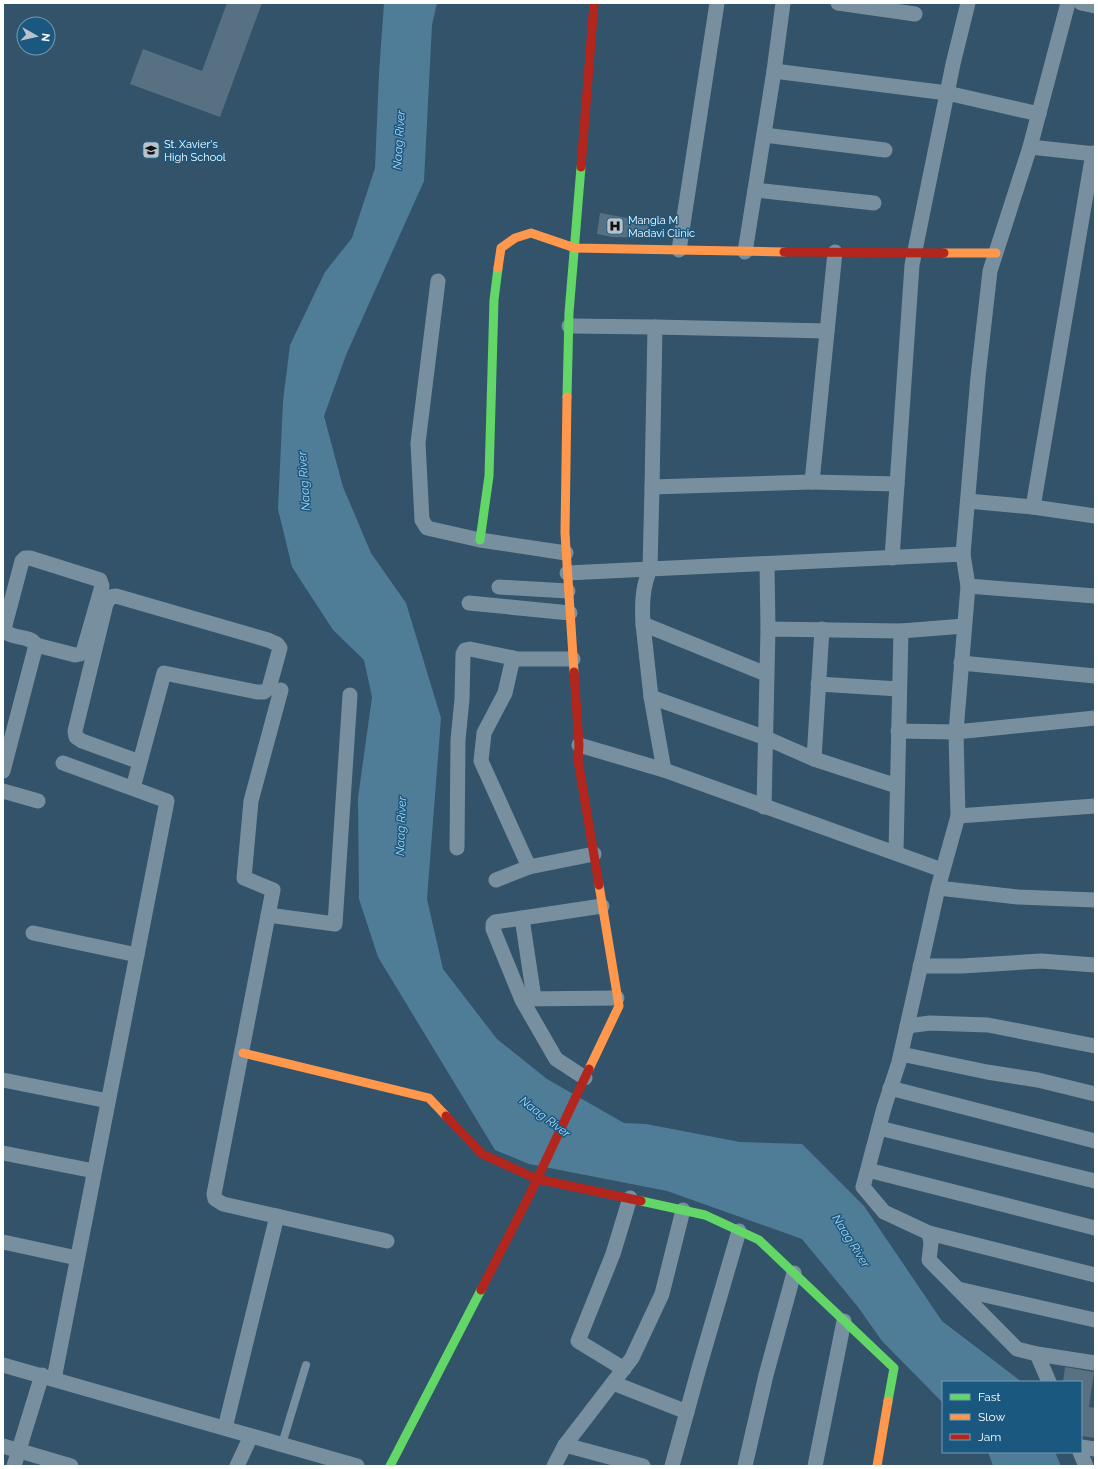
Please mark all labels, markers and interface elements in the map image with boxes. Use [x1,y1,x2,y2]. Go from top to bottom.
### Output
north arrow [16,16,56,56]
text: N [38,32,52,42]
water label: Naag River [390,109,408,170]
place label: St. Xavier's High School [164,138,226,164]
school or university icon: St. Xavier's High School [141,140,161,160]
place label: Mangla M Madavi Clinic [628,214,695,240]
hospital icon: Mangla M Madavi Clinic [605,216,625,236]
water label: Naag River [295,450,313,511]
water label: Naag River [393,795,409,856]
water label: Naag River [517,1093,574,1141]
water label: Naag River [829,1212,873,1271]
legend [942,1381,1082,1453]
text: Fast [978,1390,1001,1404]
text: Slow [978,1410,1005,1424]
text: Jam [978,1430,1001,1444]

